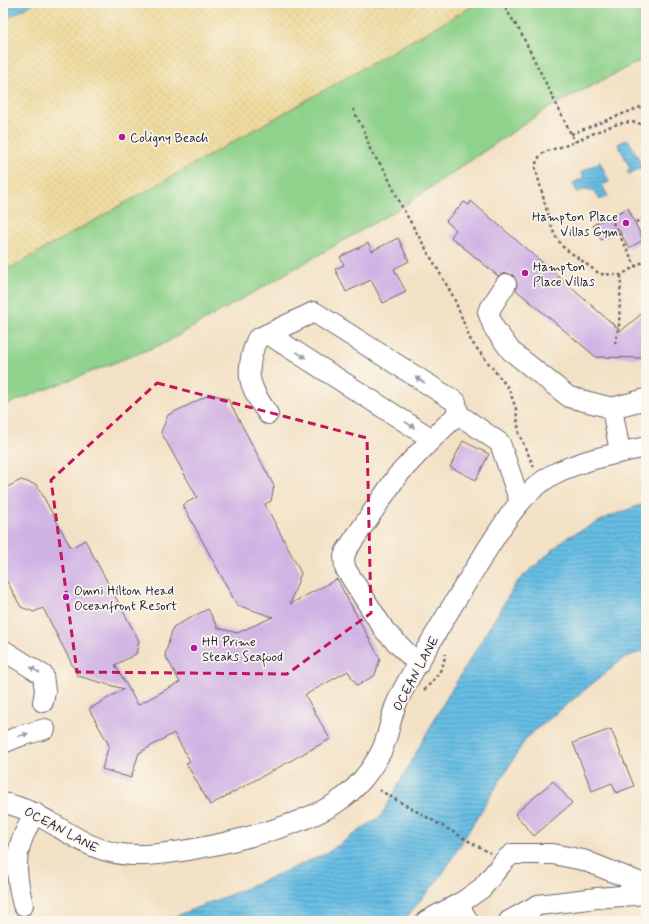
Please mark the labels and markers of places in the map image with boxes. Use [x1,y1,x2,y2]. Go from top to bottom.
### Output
place label: Coligny Beach [130,130,209,147]
marker: Coligny Beach [117,132,127,142]
place label: Hampton Place Villas Gym [532,209,618,241]
marker: Hampton Place Villas Gym [621,218,631,228]
place label: Hampton Place Villas [533,259,595,291]
marker: Hampton Place Villas [520,268,530,278]
place label: Omni Hilton Head Oceanfront Resort [74,583,177,615]
marker: Omni Hilton Head Oceanfront Resort [61,592,71,602]
place label: HH Prime Steaks Seafood [202,634,283,668]
marker: HH Prime Steaks Seafood [189,643,199,653]

